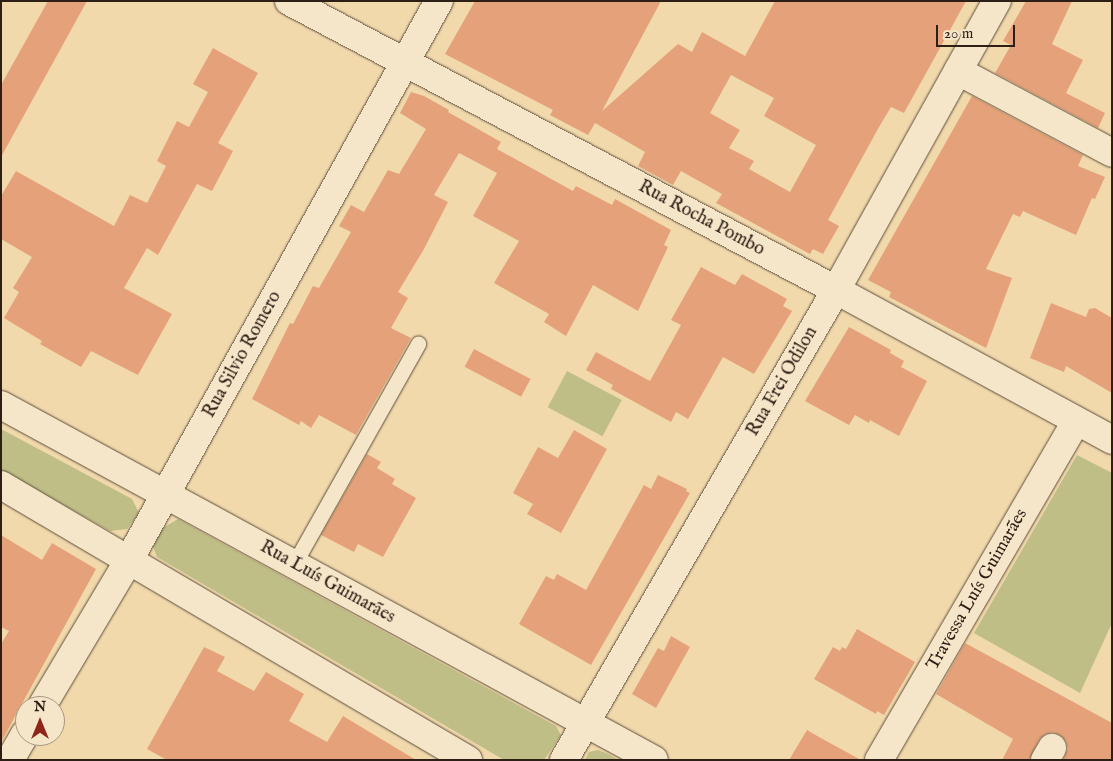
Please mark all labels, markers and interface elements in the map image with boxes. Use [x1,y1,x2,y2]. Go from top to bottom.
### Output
scale bar [938,15,1017,47]
text: 20 m [944,24,973,43]
street label: Rua Rocha Pombo [634,177,768,261]
street label: Rua Silvio Romero [199,288,287,422]
street label: Rua Frei Odilon [743,323,823,441]
street label: Travessa Luís Guimarães [923,505,1033,675]
street label: Rua Luís Guimarães [256,537,398,629]
north arrow [15,696,65,746]
text: N [34,698,46,716]

